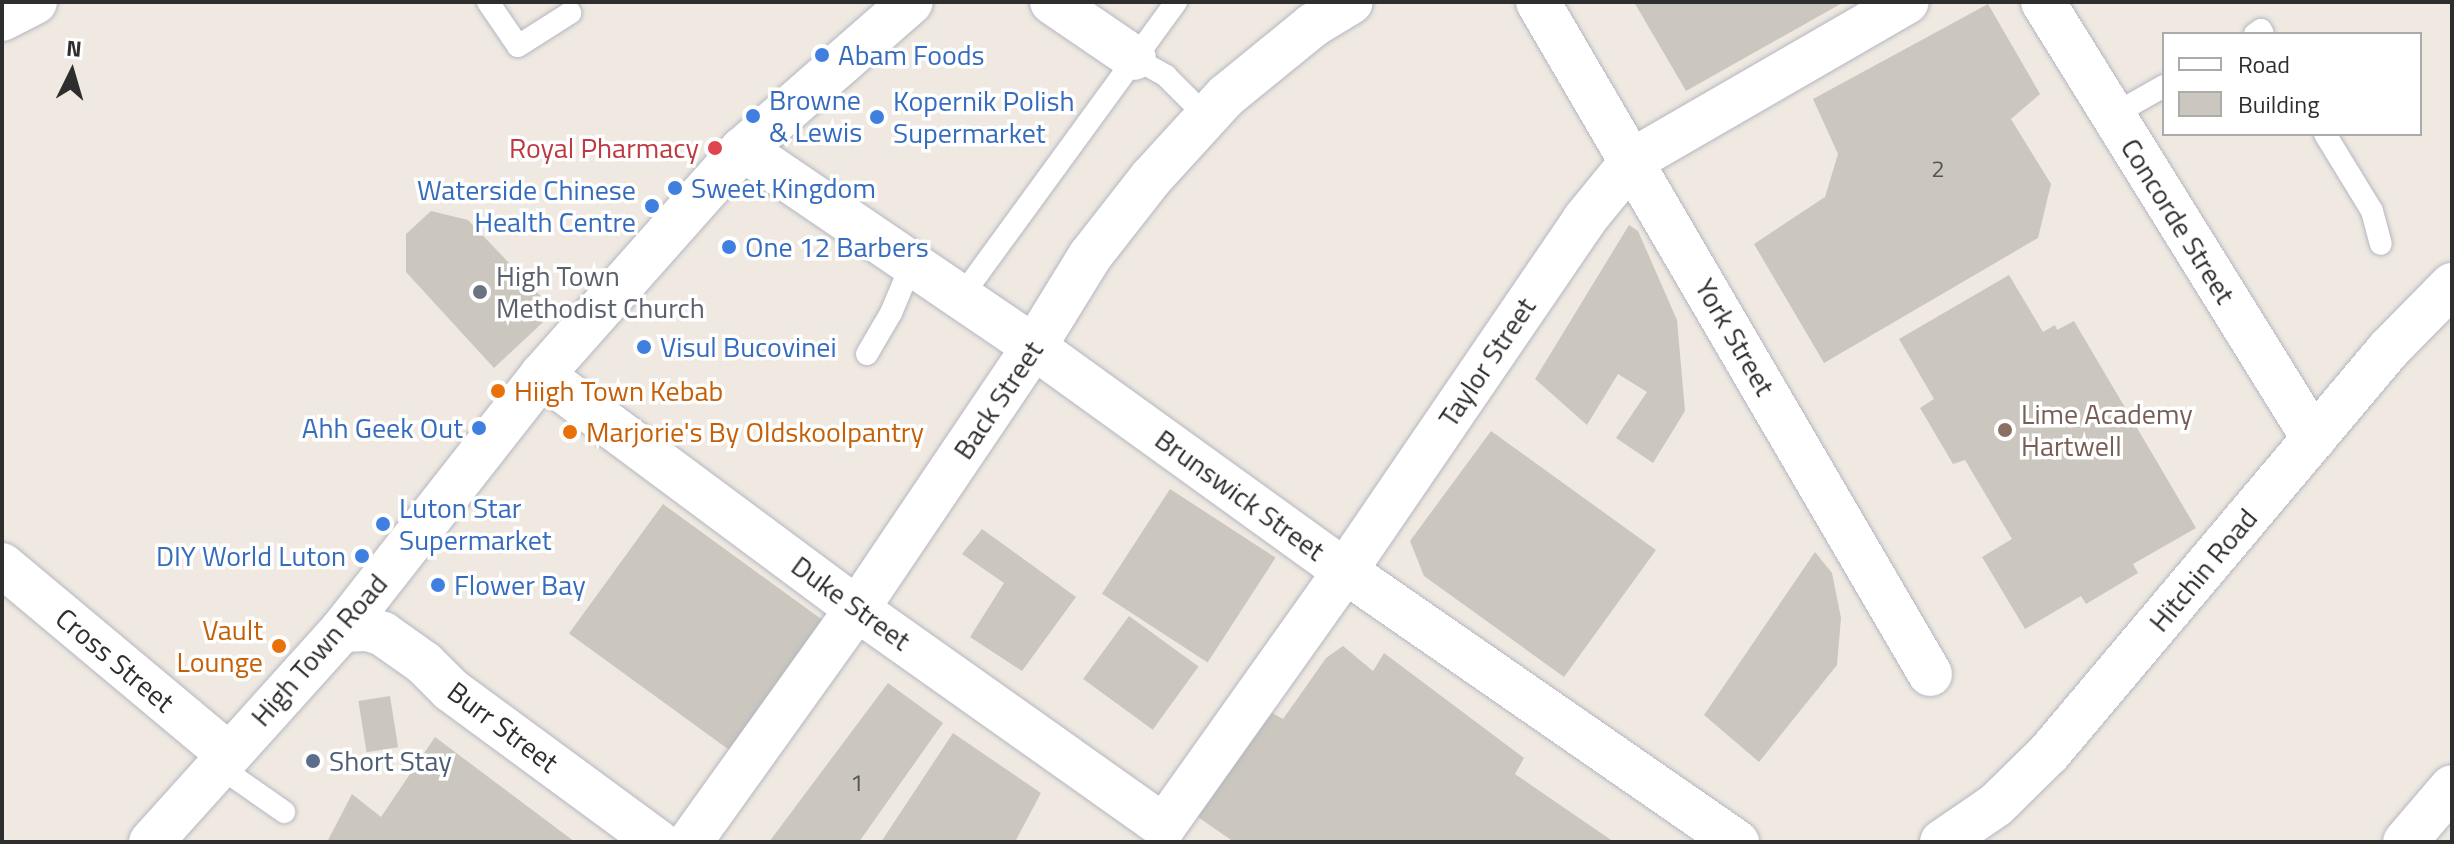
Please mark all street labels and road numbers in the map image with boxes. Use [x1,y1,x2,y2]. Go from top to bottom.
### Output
street label: Concorde Street [2114,132,2242,310]
street label: York Street [1688,273,1782,401]
street label: Taylor Street [1431,291,1543,433]
street label: Back Street [946,335,1050,465]
street label: Brunswick Street [1149,422,1331,568]
street label: Hitchin Road [2142,502,2264,638]
street label: Duke Street [785,549,917,657]
street label: High Town Road [244,567,394,733]
street label: Cross Street [49,601,181,719]
street label: Burr Street [441,675,565,779]

